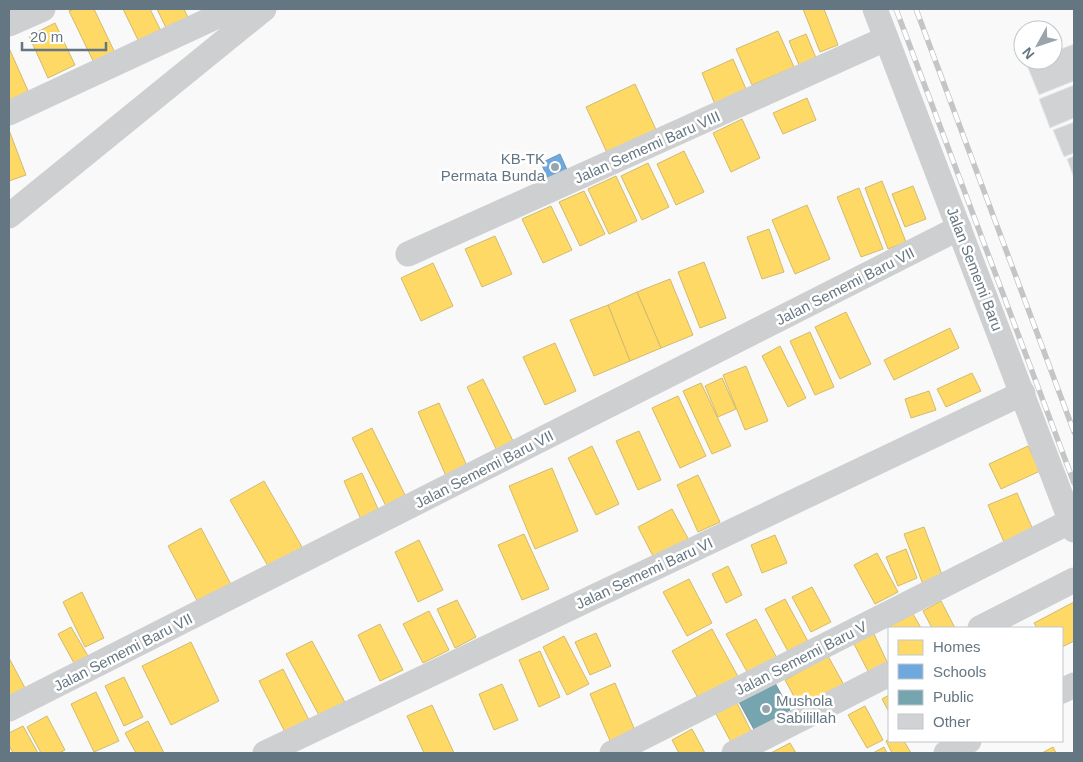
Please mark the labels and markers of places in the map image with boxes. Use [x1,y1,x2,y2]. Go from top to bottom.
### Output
place label: KB-TK Permata Bunda [441,150,546,184]
marker: KB-TK Permata Bunda [549,161,561,173]
place label: Mushola Sabilillah [776,692,836,726]
marker: Mushola Sabilillah [760,703,772,715]

